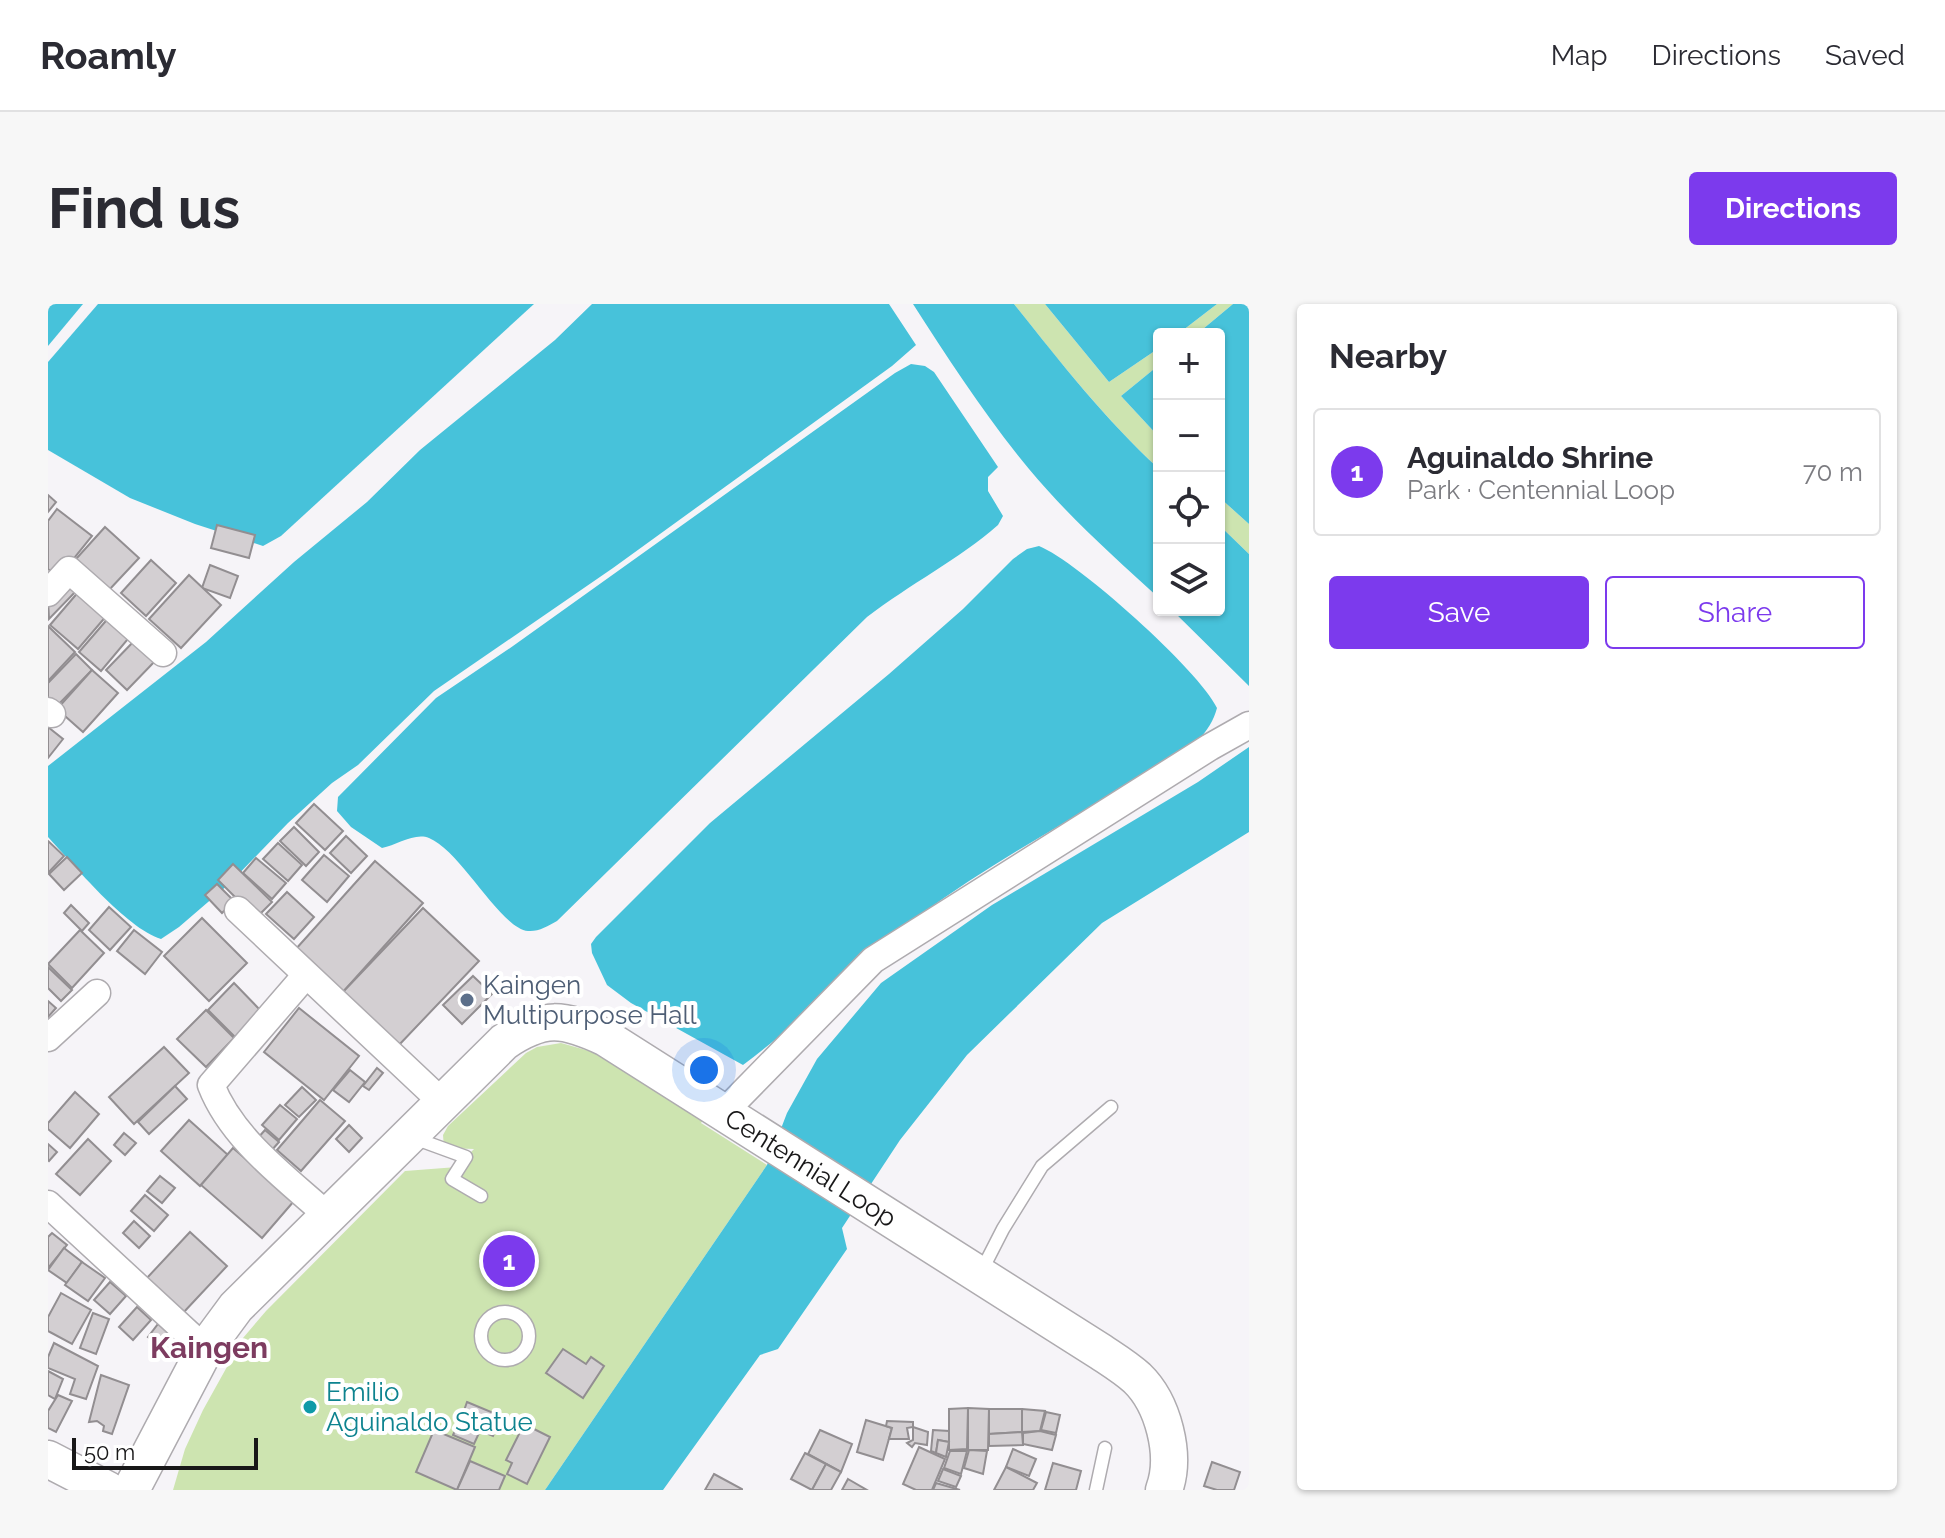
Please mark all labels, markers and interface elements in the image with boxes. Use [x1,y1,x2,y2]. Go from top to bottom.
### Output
text: Roamly [40,33,177,78]
text: Map [1551,39,1608,72]
text: Directions [1652,39,1781,72]
text: Saved [1825,39,1905,72]
button: Directions [1689,172,1897,245]
text: Find us [48,175,240,241]
map controls [1153,328,1225,616]
button: + [1153,328,1225,400]
text: Nearby [1329,336,1447,376]
button: − [1153,400,1225,472]
text: Aguinaldo Shrine [1407,440,1653,475]
text: 1 [1351,457,1363,487]
text: 70 m [1803,457,1863,487]
button: locate [1153,472,1225,544]
text: Park · Centennial Loop [1407,475,1675,505]
button: layers [1153,544,1225,616]
button: Save [1329,576,1589,649]
button: Share [1605,576,1865,649]
place label: Kaingen Multipurpose Hall [483,970,698,1030]
marker: Kaingen Multipurpose Hall [458,991,476,1009]
your location [684,1050,724,1090]
street label: Centennial Loop [720,1102,902,1233]
pin: 1 [483,1231,535,1291]
district label: Kaingen [150,1330,268,1365]
place label: Emilio Aguinaldo Statue [326,1377,533,1437]
marker: Emilio Aguinaldo Statue [301,1398,319,1416]
scale bar [72,1434,258,1470]
text: 50 m [84,1439,135,1465]

